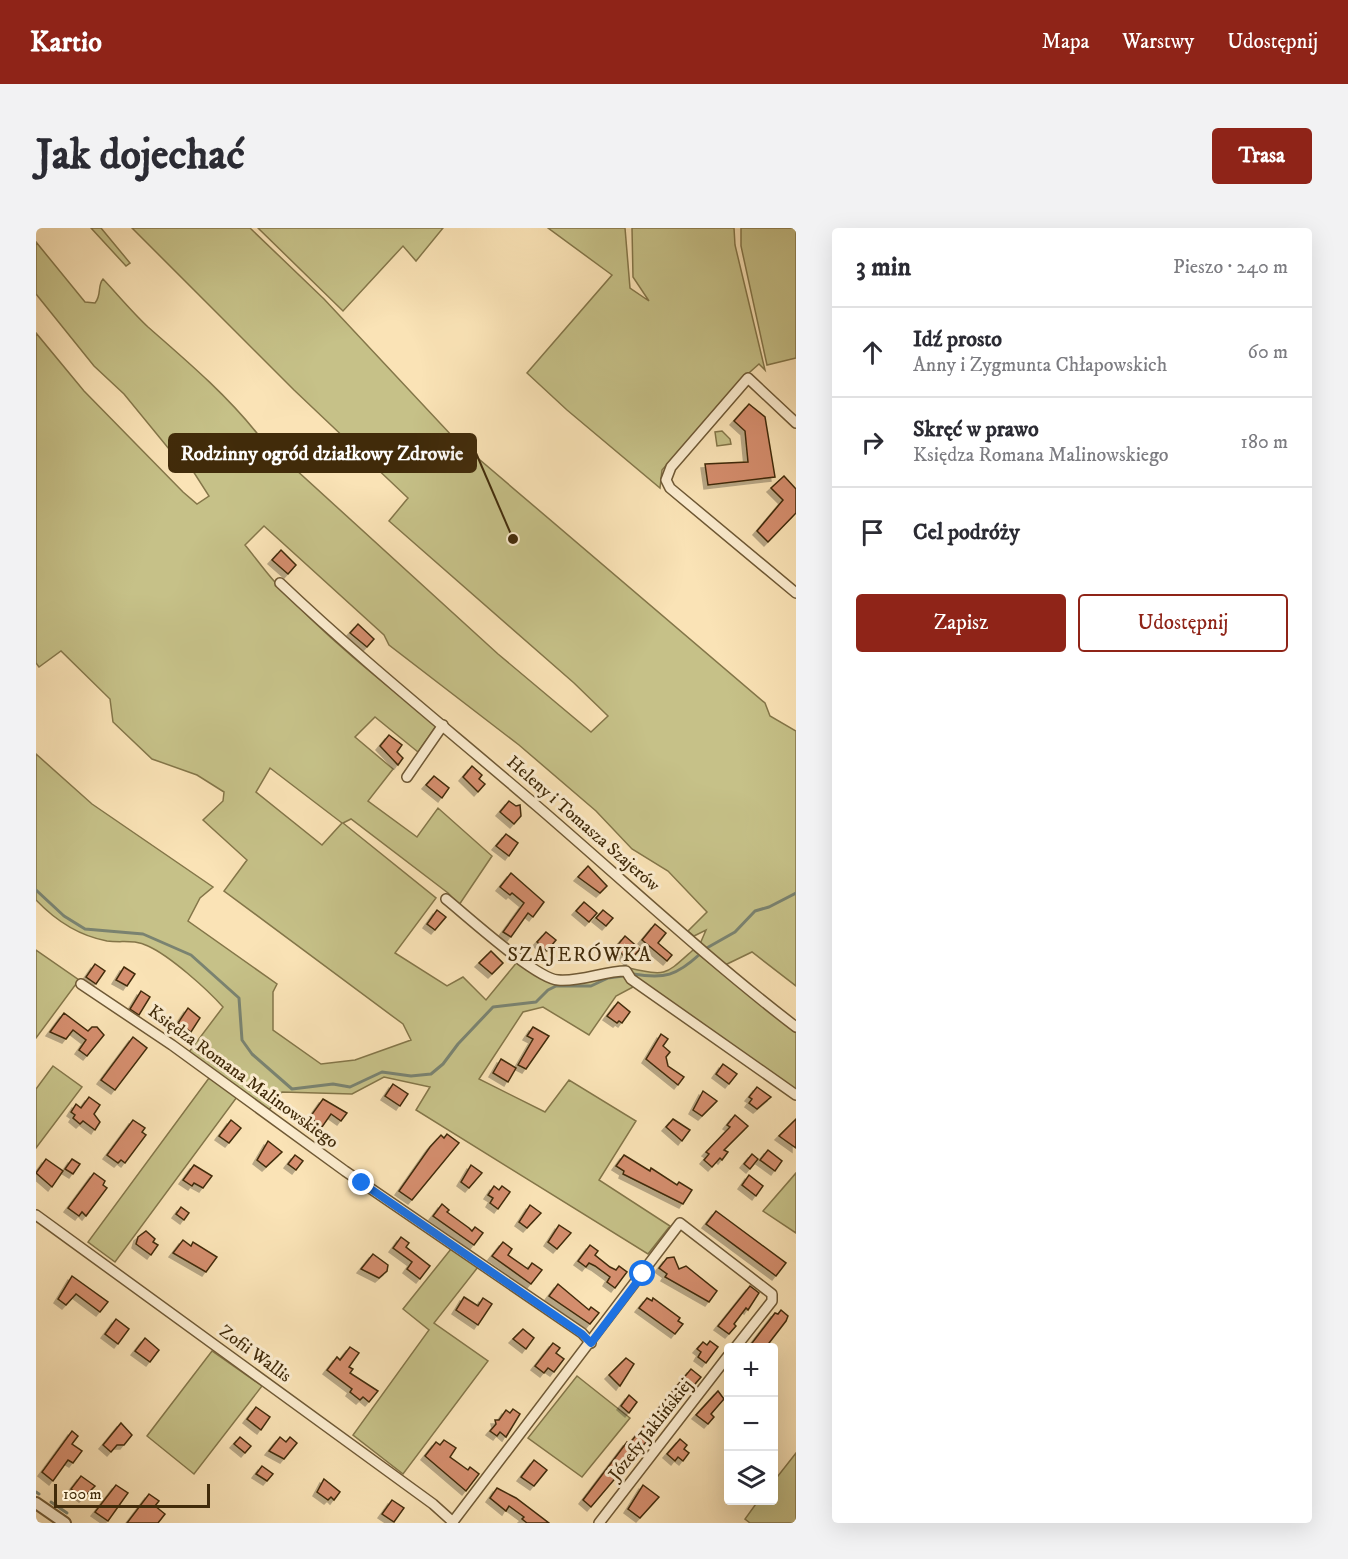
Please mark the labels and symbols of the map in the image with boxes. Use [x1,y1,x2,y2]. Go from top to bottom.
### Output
callout: Rodzinny ogród działkowy Zdrowie [169,434,476,472]
text: Rodzinny ogród działkowy Zdrowie [181,442,464,467]
street label: Heleny i Tomasza Szajerów [502,751,664,897]
district label: SZAJERÓWKA [507,942,653,968]
street label: Księdza Romana Malinowskiego [143,1000,343,1154]
route end [348,1169,374,1195]
route start [629,1260,655,1286]
street label: Zofii Wallis [215,1321,295,1387]
street label: Józefy Jaklińskiej [603,1375,698,1487]
scale bar [54,1481,210,1508]

